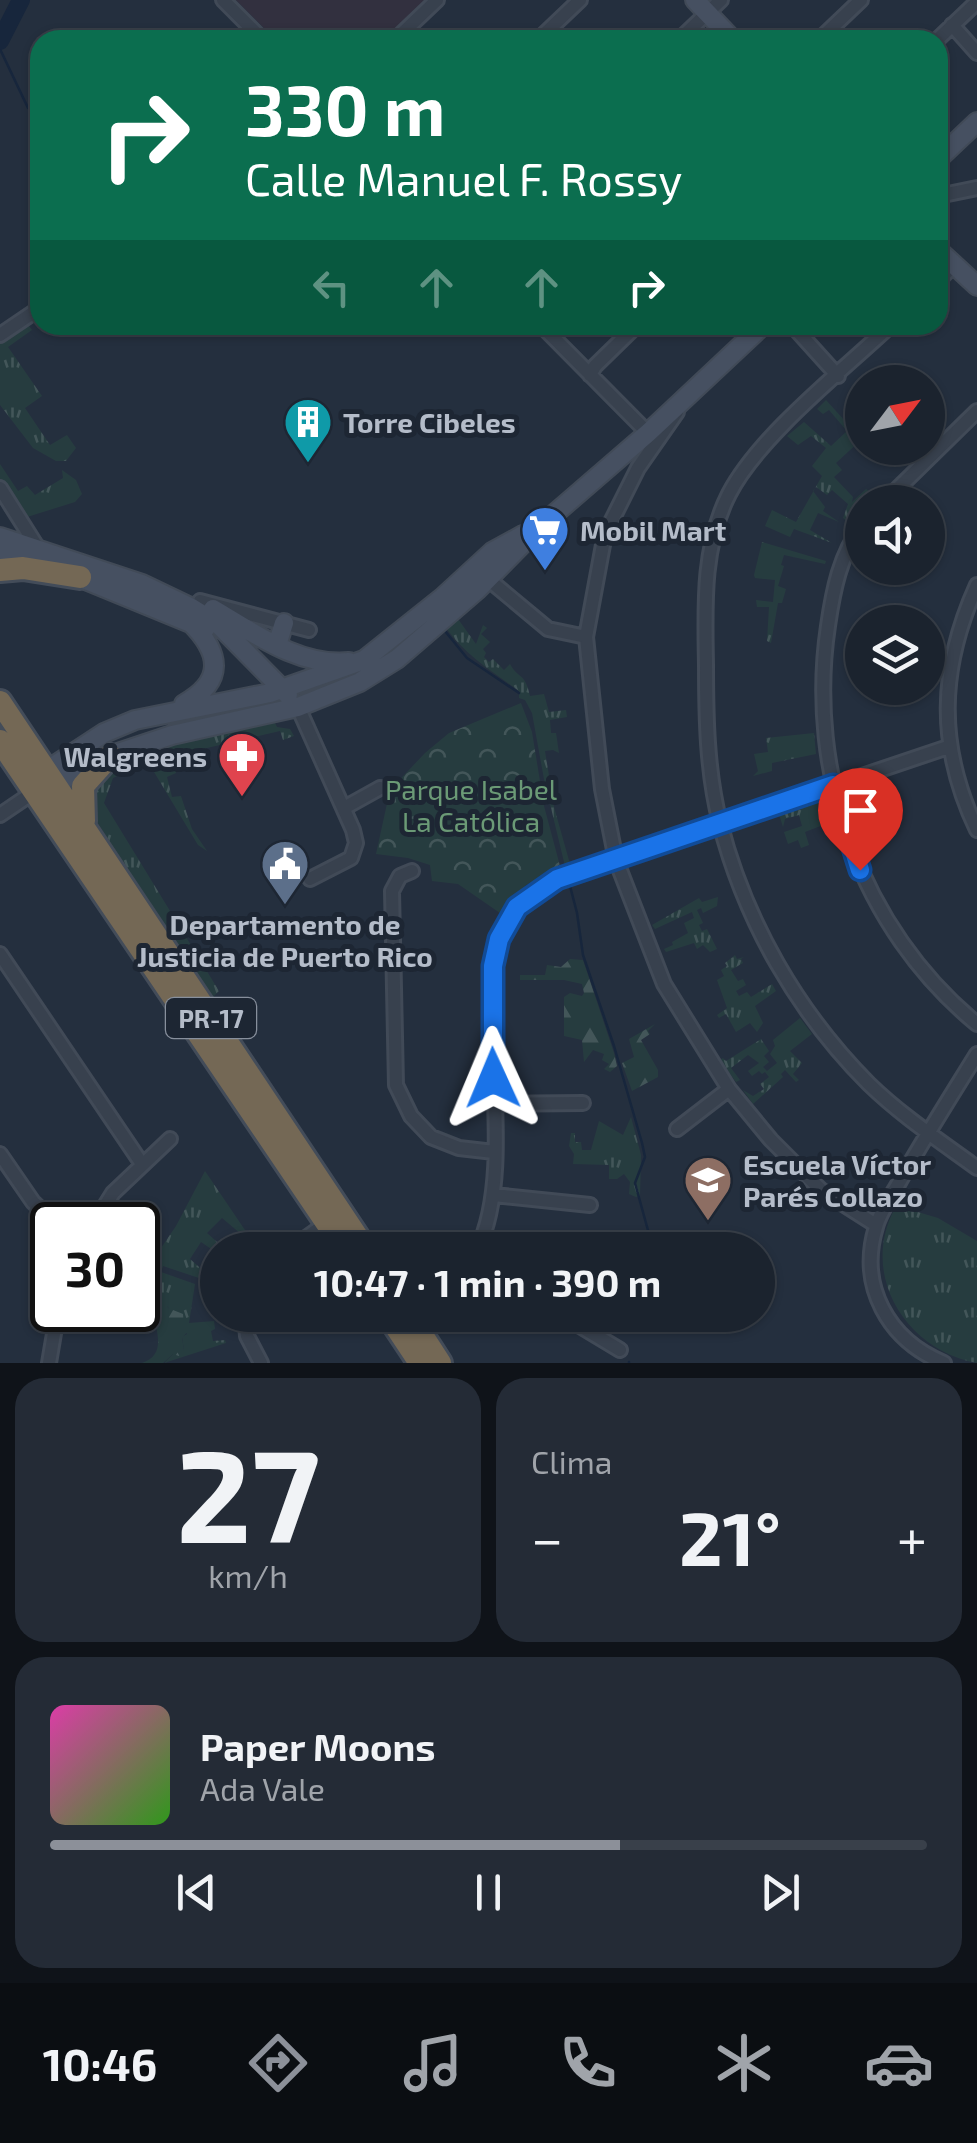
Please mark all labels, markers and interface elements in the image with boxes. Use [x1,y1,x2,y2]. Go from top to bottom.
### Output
text: 330 m [245,66,445,150]
icon: right [80,70,210,200]
text: Calle Manuel F. Rossy [245,151,682,205]
icon: left [304,260,359,315]
icon: ahead [409,260,464,315]
icon: ahead [514,260,569,315]
icon: right [619,260,674,315]
north arrow [845,365,945,465]
map controls [845,365,945,705]
building icon: Torre Cibeles [282,396,334,464]
place label: Torre Cibeles [343,405,516,439]
button: sound [845,485,945,585]
supermarket icon: Mobil Mart [519,504,571,572]
place label: Mobil Mart [580,513,726,547]
button: layers [845,605,945,705]
pharmacy icon: Walgreens [216,730,268,798]
place label: Walgreens [64,739,207,773]
pin [818,768,903,871]
park label: Parque Isabel La Católica [385,772,558,838]
icon: arrive [833,783,888,838]
public building icon: Departamento de Justicia de Puerto Rico [259,838,311,906]
place label: Departamento de Justicia de Puerto Rico [137,907,433,973]
road number: PR-17 [166,998,256,1038]
position arrow [441,1026,545,1130]
place label: Escuela Víctor Parés Collazo [743,1147,931,1213]
school or university icon: Escuela Víctor Parés Collazo [682,1154,734,1222]
speed limit sign: 30 [30,1202,160,1332]
text: 10:47 · 1 min · 390 m [314,1259,661,1305]
text: 27 [176,1413,320,1569]
text: Clima [531,1442,612,1480]
text: 21° [679,1491,781,1581]
text: − [531,1504,563,1570]
text: + [897,1504,927,1570]
text: km/h [208,1556,288,1594]
text: Paper Moons [200,1723,436,1769]
text: Ada Vale [200,1769,325,1807]
icon: previous [169,1865,224,1920]
icon: pause [461,1865,516,1920]
icon: next [753,1865,808,1920]
icon: directions [243,2028,313,2098]
icon: music [398,2028,468,2098]
icon: phone [553,2028,623,2098]
icon: climate [709,2028,779,2098]
icon: car [864,2028,934,2098]
text: 10:46 [43,2036,157,2090]

